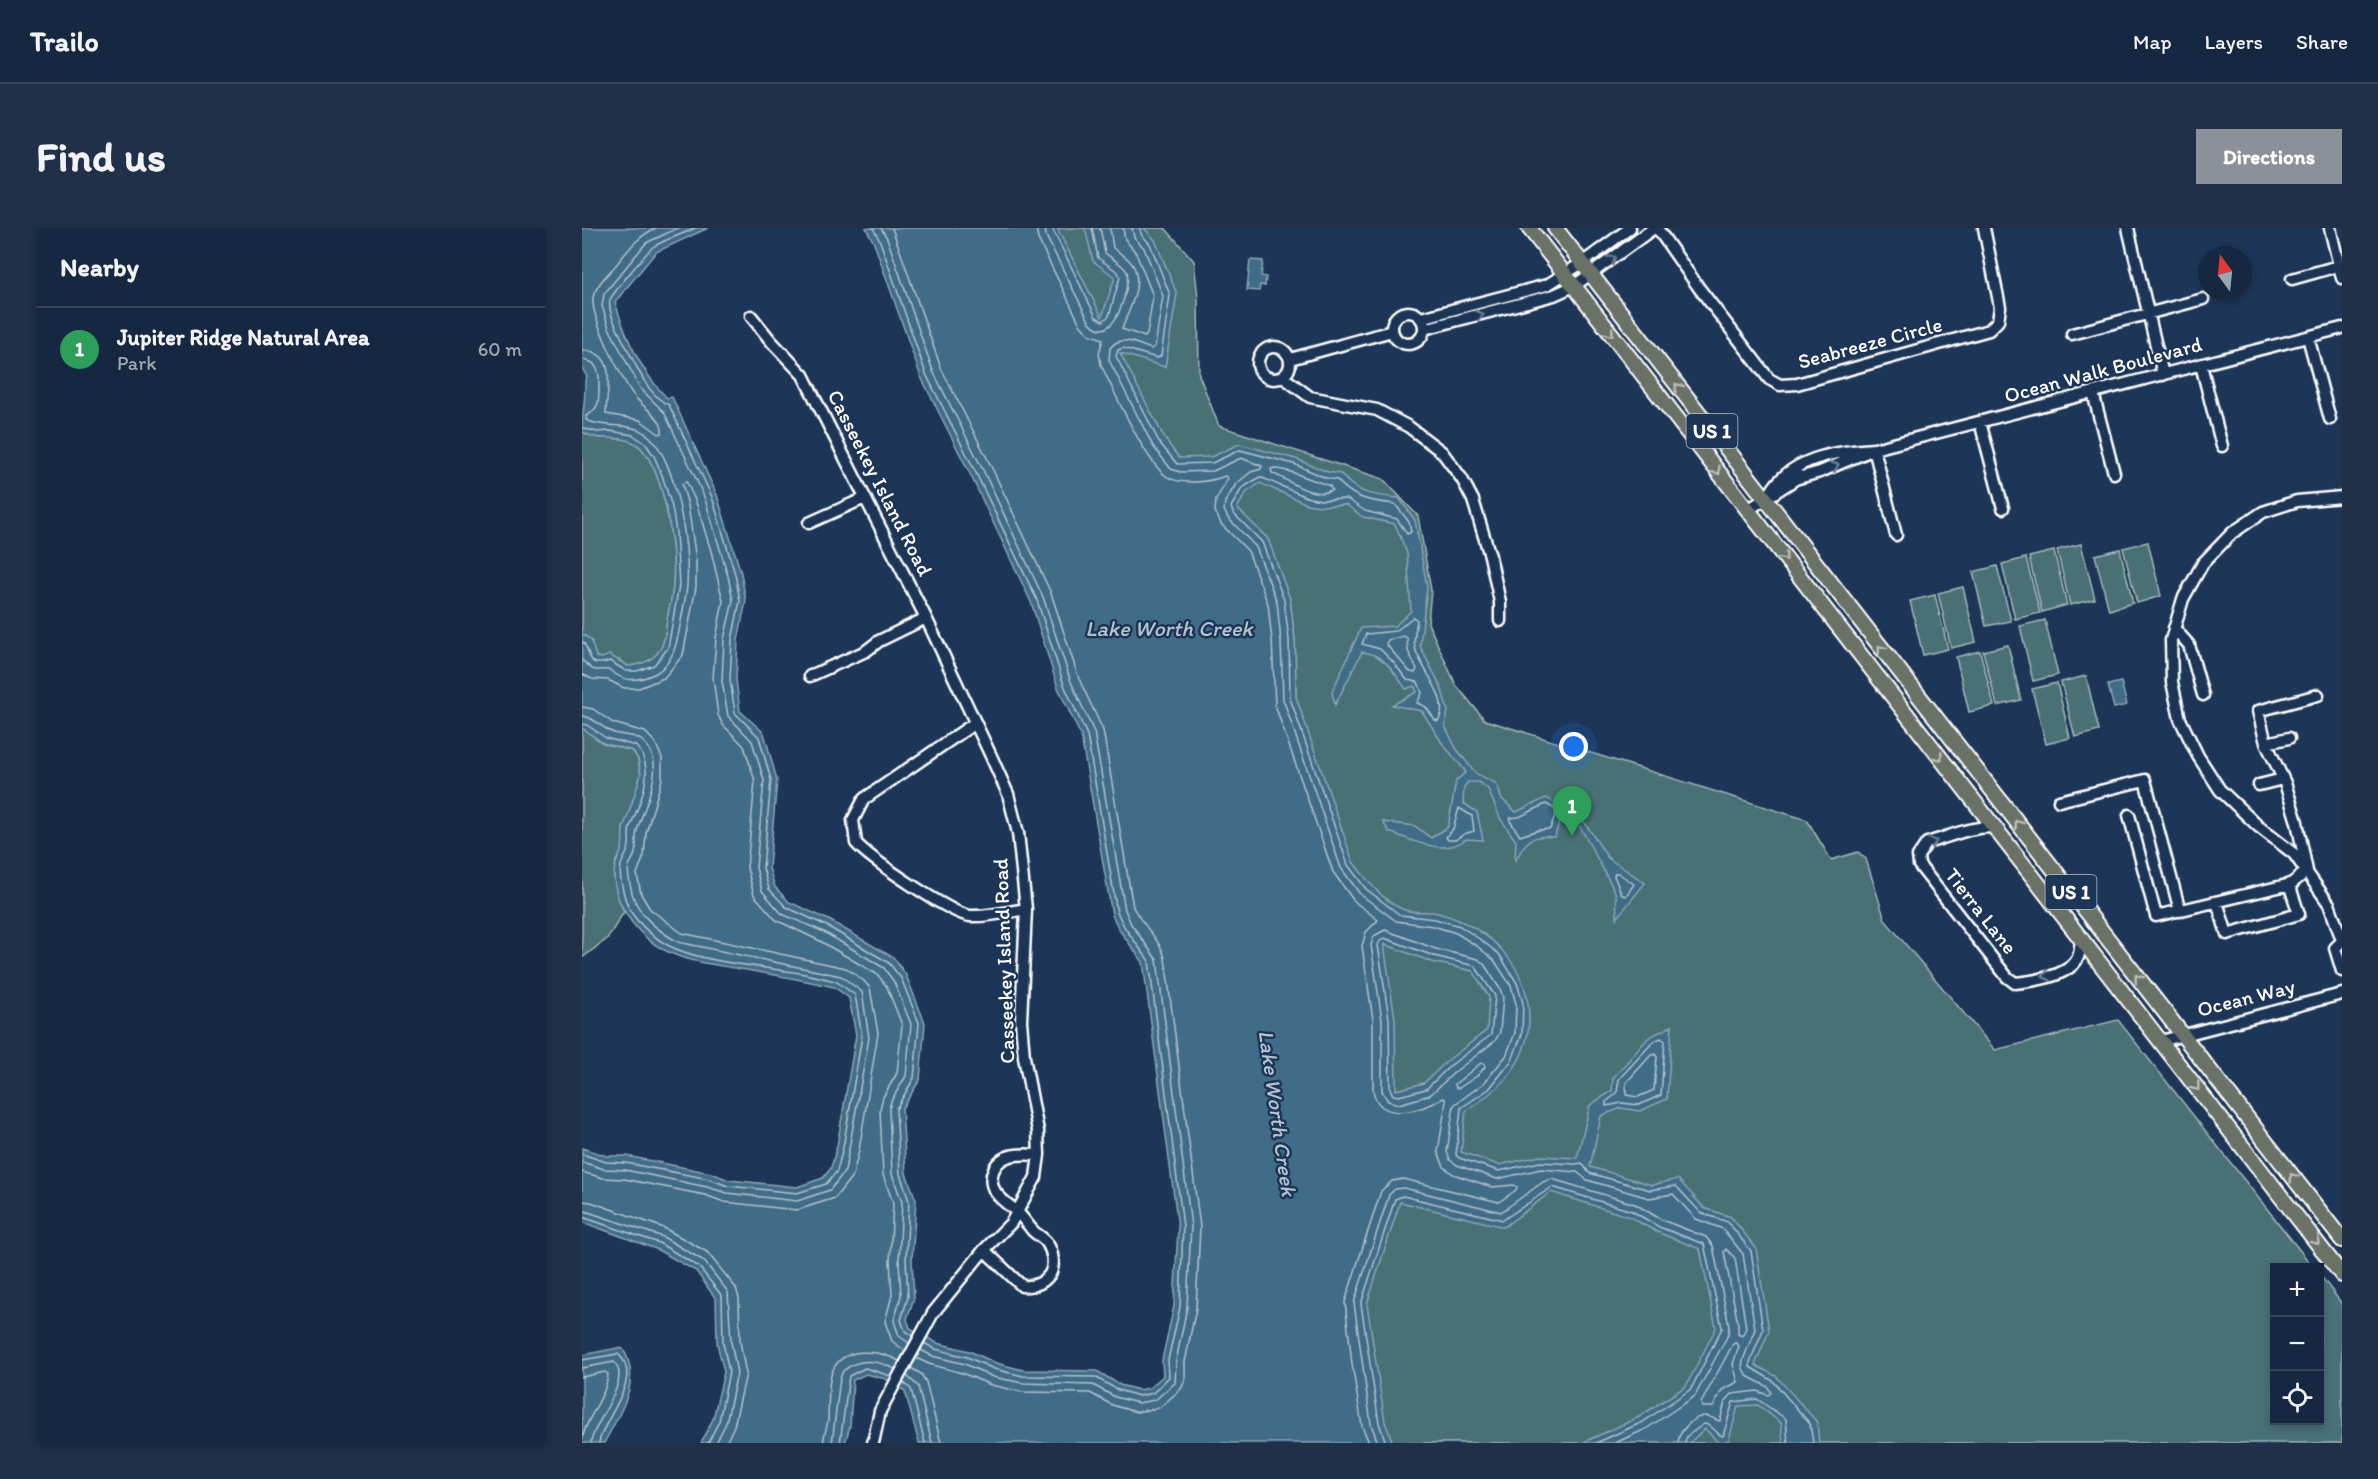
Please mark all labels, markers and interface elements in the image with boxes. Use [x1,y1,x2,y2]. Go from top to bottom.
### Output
text: Trailo [30,24,99,58]
text: Map [2133,29,2172,54]
text: Layers [2205,29,2263,54]
text: Share [2296,29,2348,54]
button: Directions [2196,129,2342,184]
text: Find us [36,131,166,182]
north arrow [2198,246,2252,300]
text: Nearby [60,251,139,283]
one-way arrow [1605,256,1616,267]
one-way arrow [1475,309,1485,322]
street label: Seabreeze Circle [1795,311,1945,374]
text: Jupiter Ridge Natural Area [117,324,370,351]
one-way arrow [1603,326,1614,337]
street label: Ocean Walk Boulevard [2001,331,2204,408]
text: 1 [75,337,84,361]
text: 60 m [478,337,522,361]
text: Park [117,351,156,375]
one-way arrow [1675,383,1686,394]
street label: Casseekey Island Road [823,385,939,581]
road number: US 1 [1686,414,1738,448]
one-way arrow [1829,461,1840,473]
one-way arrow [1710,464,1721,475]
one-way arrow [1776,550,1787,561]
water label: Lake Worth Creek [1085,615,1254,642]
one-way arrow [1878,645,1889,656]
your location [1559,732,1588,761]
one-way arrow [1932,750,1943,761]
pin: 1 [1552,786,1592,836]
one-way arrow [2014,819,2025,830]
one-way arrow [1928,837,1938,850]
street label: Casseekey Island Road [987,857,1020,1064]
street label: Tierra Lane [1940,863,2023,959]
road number: US 1 [2046,875,2096,909]
one-way arrow [2042,969,2052,982]
one-way arrow [2134,973,2145,984]
street label: Ocean Way [2194,973,2297,1022]
water label: Lake Worth Creek [1252,1028,1303,1199]
one-way arrow [2189,1080,2200,1091]
one-way arrow [2290,1173,2301,1184]
one-way arrow [2308,1235,2319,1246]
map controls [2270,1263,2324,1425]
button: + [2270,1263,2324,1317]
button: − [2270,1317,2324,1371]
button: locate [2270,1371,2324,1425]

